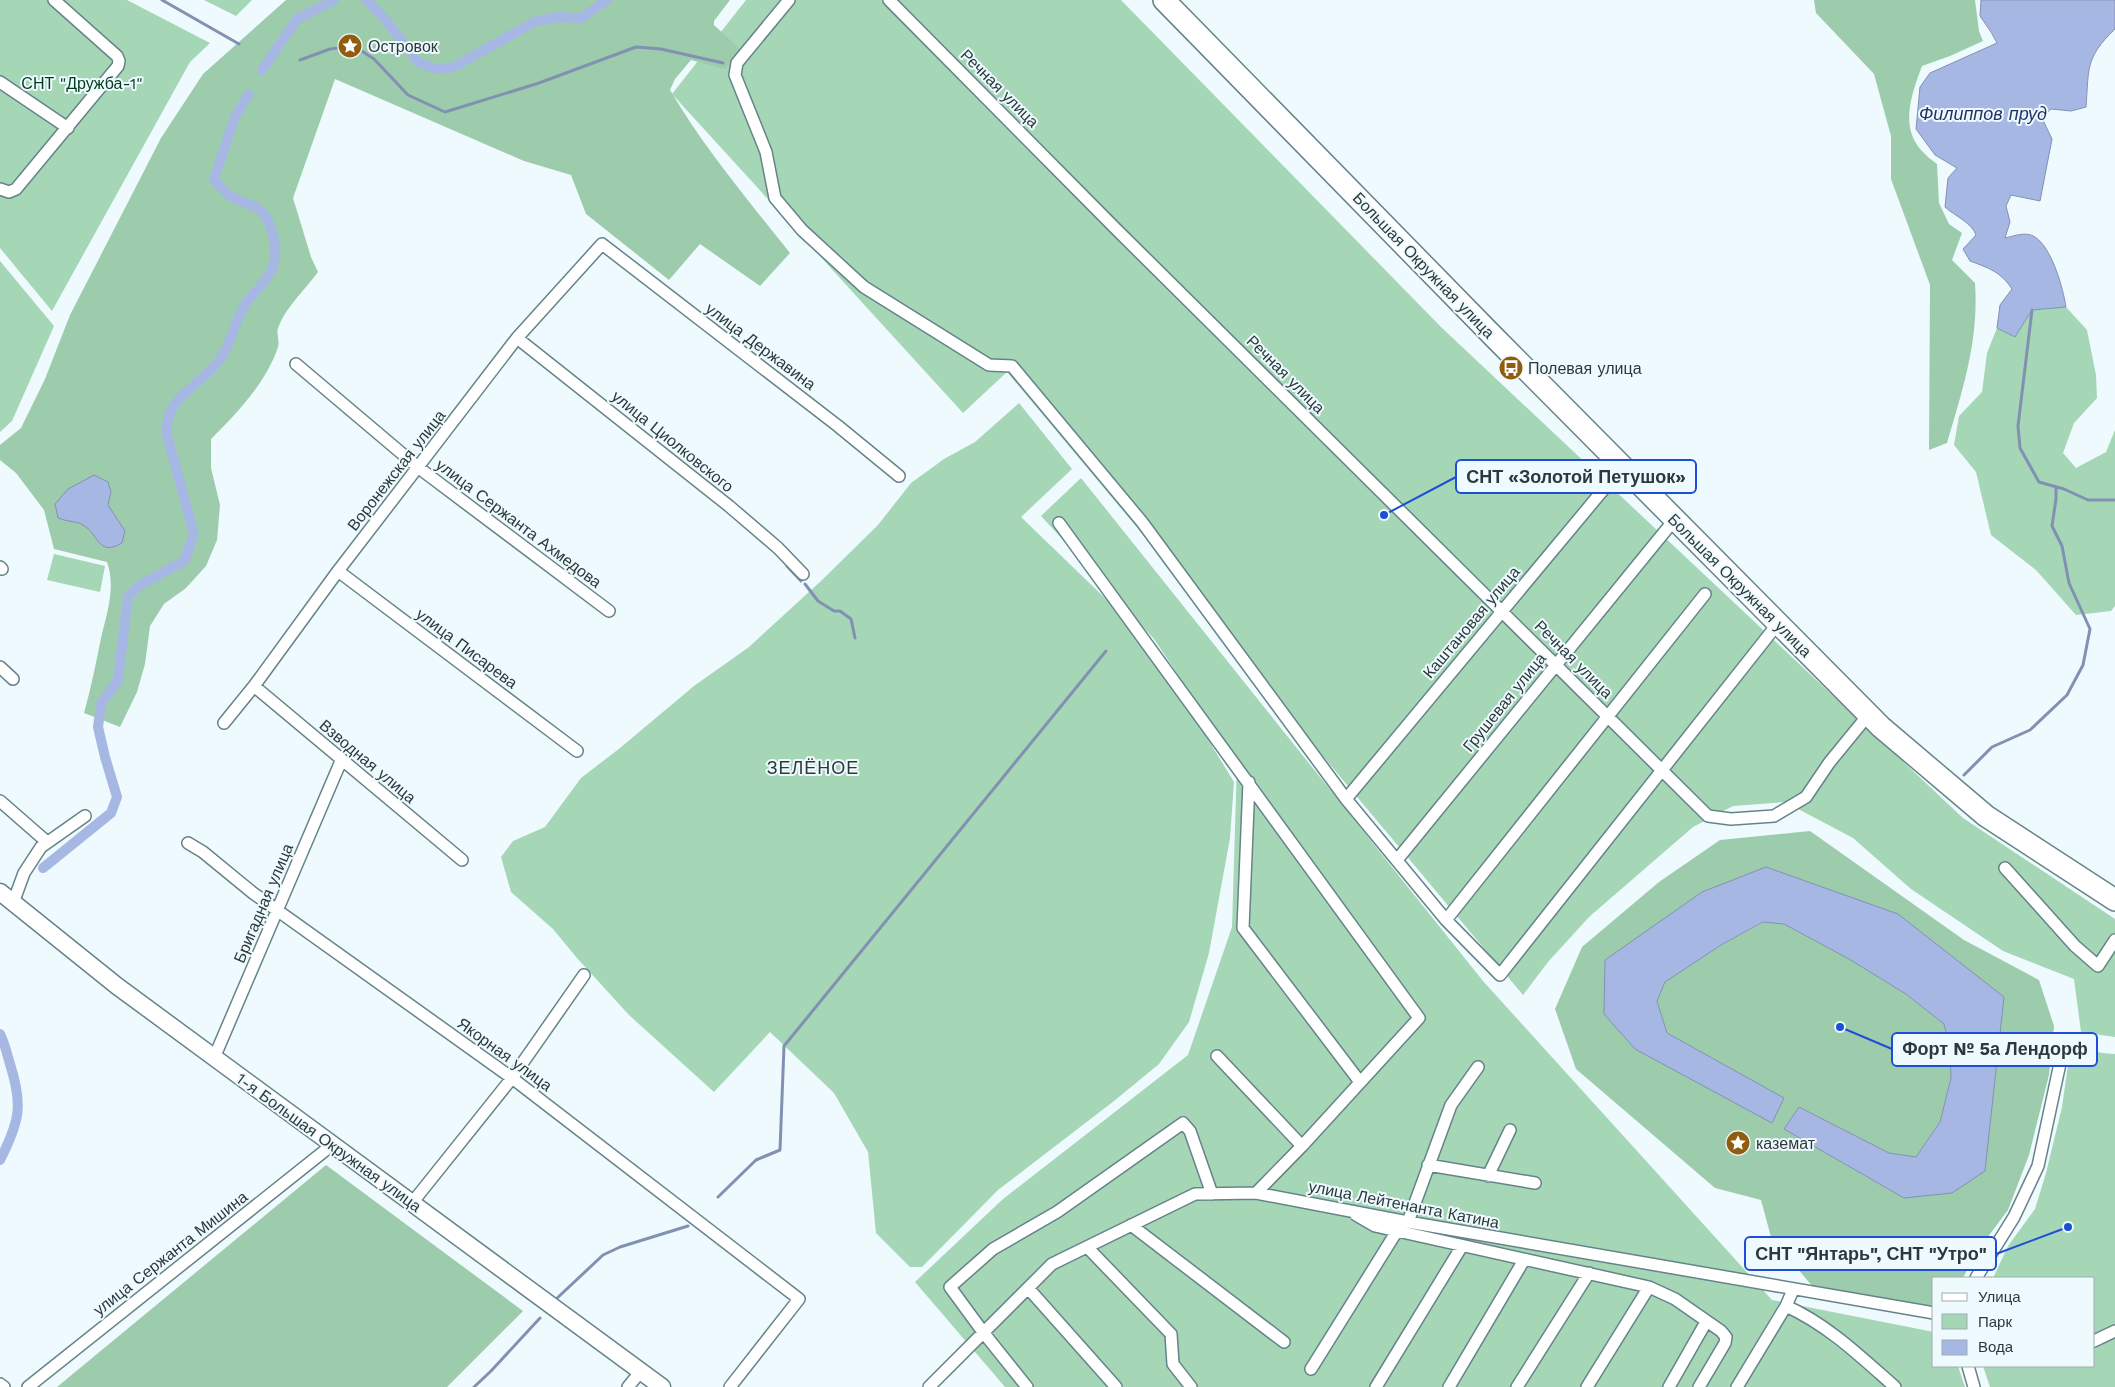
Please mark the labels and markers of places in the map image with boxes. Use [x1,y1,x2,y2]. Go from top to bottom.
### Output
place icon: Островок [337,33,363,59]
place label: Островок [368,37,439,56]
bus stop icon: Полевая улица [1498,355,1524,381]
place label: Полевая улица [1528,359,1642,378]
callout: СНТ «Золотой Петушок» [1456,460,1696,493]
callout: Форт № 5а Лендорф [1892,1033,2097,1066]
place icon: каземат [1725,1130,1751,1156]
place label: каземат [1756,1134,1816,1153]
callout: СНТ "Янтарь", СНТ "Утро" [1745,1237,1996,1270]

